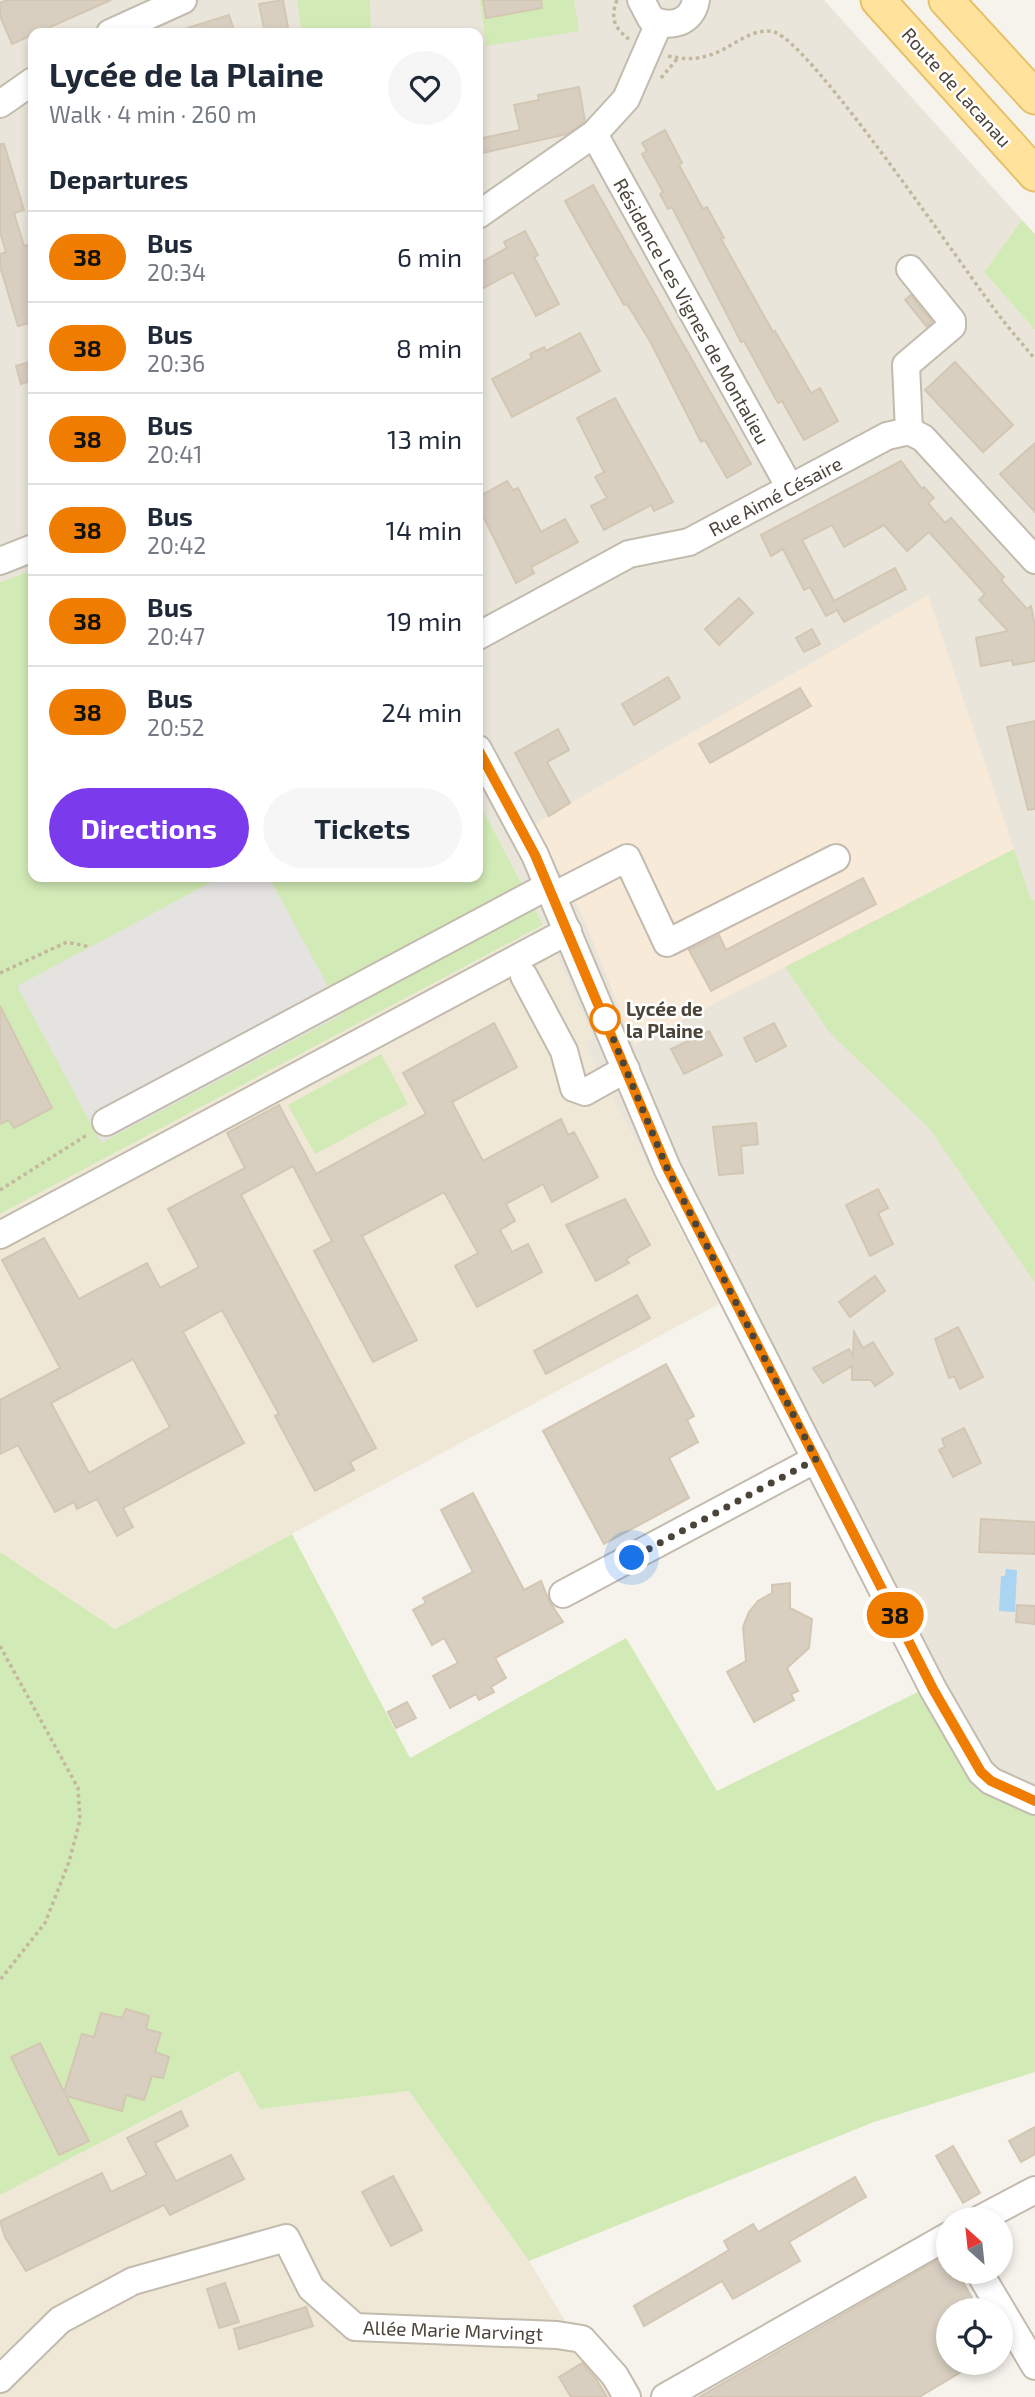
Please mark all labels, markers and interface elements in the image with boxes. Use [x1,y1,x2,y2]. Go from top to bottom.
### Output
street label: Route de Lacanau [897,23,1017,151]
button: heart [388,51,462,125]
text: Lycée de la Plaine [49,54,324,94]
text: Walk · 4 min · 260 m [49,100,257,128]
text: Departures [49,163,188,194]
street label: Résidence Les Vignes de Montalieu [609,174,775,448]
text: Bus [147,227,193,258]
text: 6 min [397,241,462,272]
text: 38 [73,242,102,271]
text: 20:34 [147,258,206,286]
text: Bus [147,318,193,349]
text: 8 min [396,332,462,363]
text: 38 [73,333,102,362]
text: 20:36 [147,349,205,377]
text: Bus [147,409,193,440]
text: 13 min [387,423,462,454]
text: 38 [73,424,102,453]
text: 20:41 [147,440,203,468]
street label: Rue Aimé Césaire [704,451,846,541]
text: Bus [147,500,193,531]
text: 14 min [386,514,462,545]
text: 38 [73,515,102,544]
text: 20:42 [147,531,206,559]
text: Bus [147,591,193,622]
text: 19 min [387,605,462,636]
text: 38 [73,606,102,635]
text: 20:47 [147,622,205,650]
text: Bus [147,682,193,713]
text: 24 min [381,696,462,727]
text: 38 [73,697,102,726]
text: 20:52 [147,713,204,741]
button: Directions [49,788,249,868]
button: Tickets [263,788,462,868]
place label: Lycée de la Plaine [626,997,704,1042]
marker: Lycée de la Plaine [590,1004,620,1034]
your location [614,1540,649,1575]
line badge: 38 [864,1592,926,1638]
text: 38 [881,1600,909,1629]
north arrow [936,2207,1013,2284]
map controls [936,2207,1013,2375]
button: locate [936,2298,1013,2375]
street label: Allée Marie Marvingt [363,2315,543,2345]

